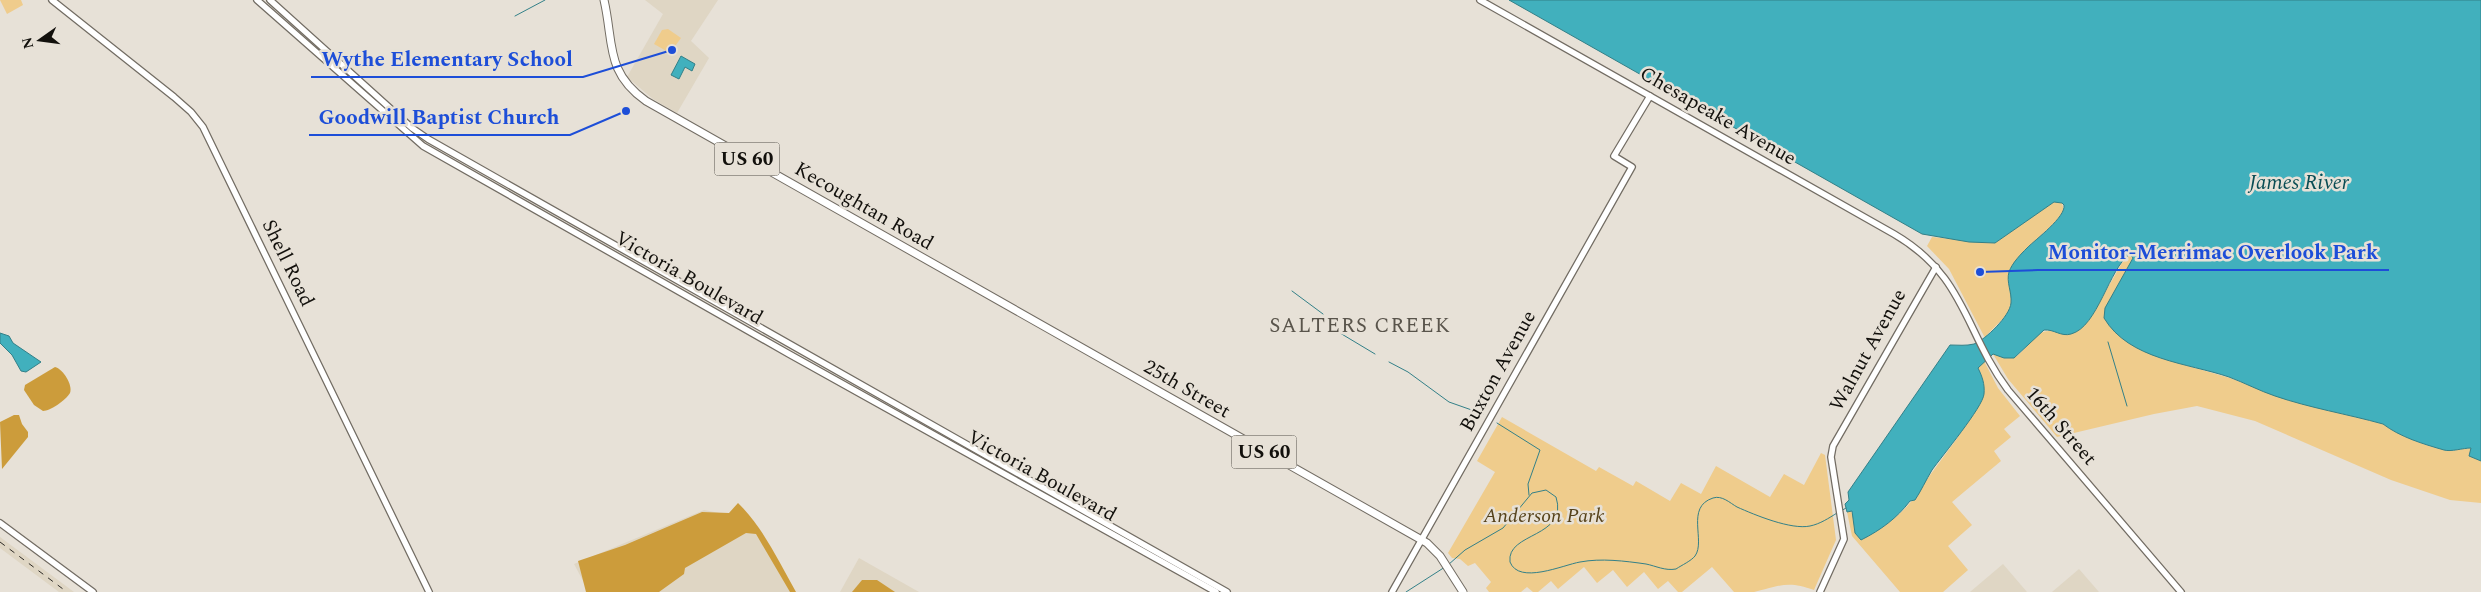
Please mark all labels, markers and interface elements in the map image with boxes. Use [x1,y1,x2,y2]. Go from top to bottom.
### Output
north arrow [15,15,65,65]
text: N [16,35,39,51]
callout: Wythe Elementary School [311,41,583,77]
text: Wythe Elementary School [321,44,573,76]
street label: Chesapeake Avenue [1634,59,1802,173]
callout: Goodwill Baptist Church [309,99,570,135]
text: Goodwill Baptist Church [318,102,560,134]
road number: US 60 [714,142,780,176]
street label: Kecoughtan Road [789,154,939,258]
water label: James River [2247,167,2350,199]
street label: Shell Road [254,214,322,312]
street label: Victoria Boulevard [609,223,769,333]
callout: Monitor-Merrimac Overlook Park [2038,234,2389,270]
text: Monitor-Merrimac Overlook Park [2048,237,2379,269]
street label: Walnut Avenue [1822,283,1914,417]
street label: Buxton Avenue [1452,305,1544,437]
district label: SALTERS CREEK [1269,310,1451,342]
street label: 25th Street [1138,352,1236,426]
street label: 16th Street [2018,380,2104,472]
street label: Victoria Boulevard [962,422,1122,530]
road number: US 60 [1232,436,1296,468]
park label: Anderson Park [1483,501,1605,531]

